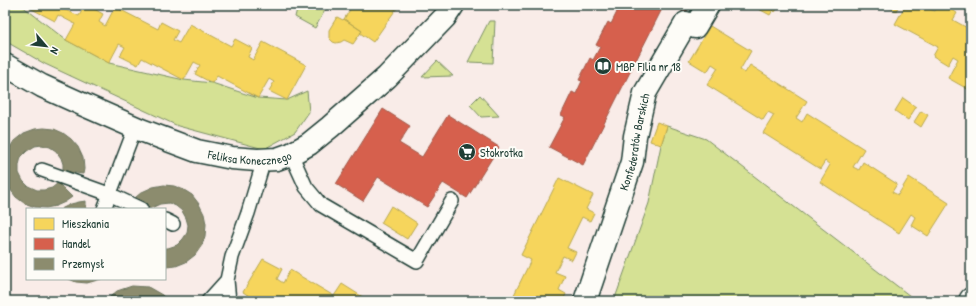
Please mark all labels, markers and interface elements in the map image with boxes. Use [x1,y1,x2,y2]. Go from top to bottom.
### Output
north arrow [26,26,66,66]
text: N [47,45,62,57]
library icon: MBP FIlia nr 18 [593,56,613,76]
place label: MBP FIlia nr 18 [616,58,681,75]
street label: Konfederatów Barskich [615,91,653,193]
supermarket icon: Stokrotka [457,142,477,162]
place label: Stokrotka [480,144,523,161]
street label: Feliksa Konecznego [206,145,294,169]
legend [26,208,166,280]
text: Mieszkania [62,215,109,232]
text: Handel [62,235,91,252]
text: Przemysł [62,255,105,272]

